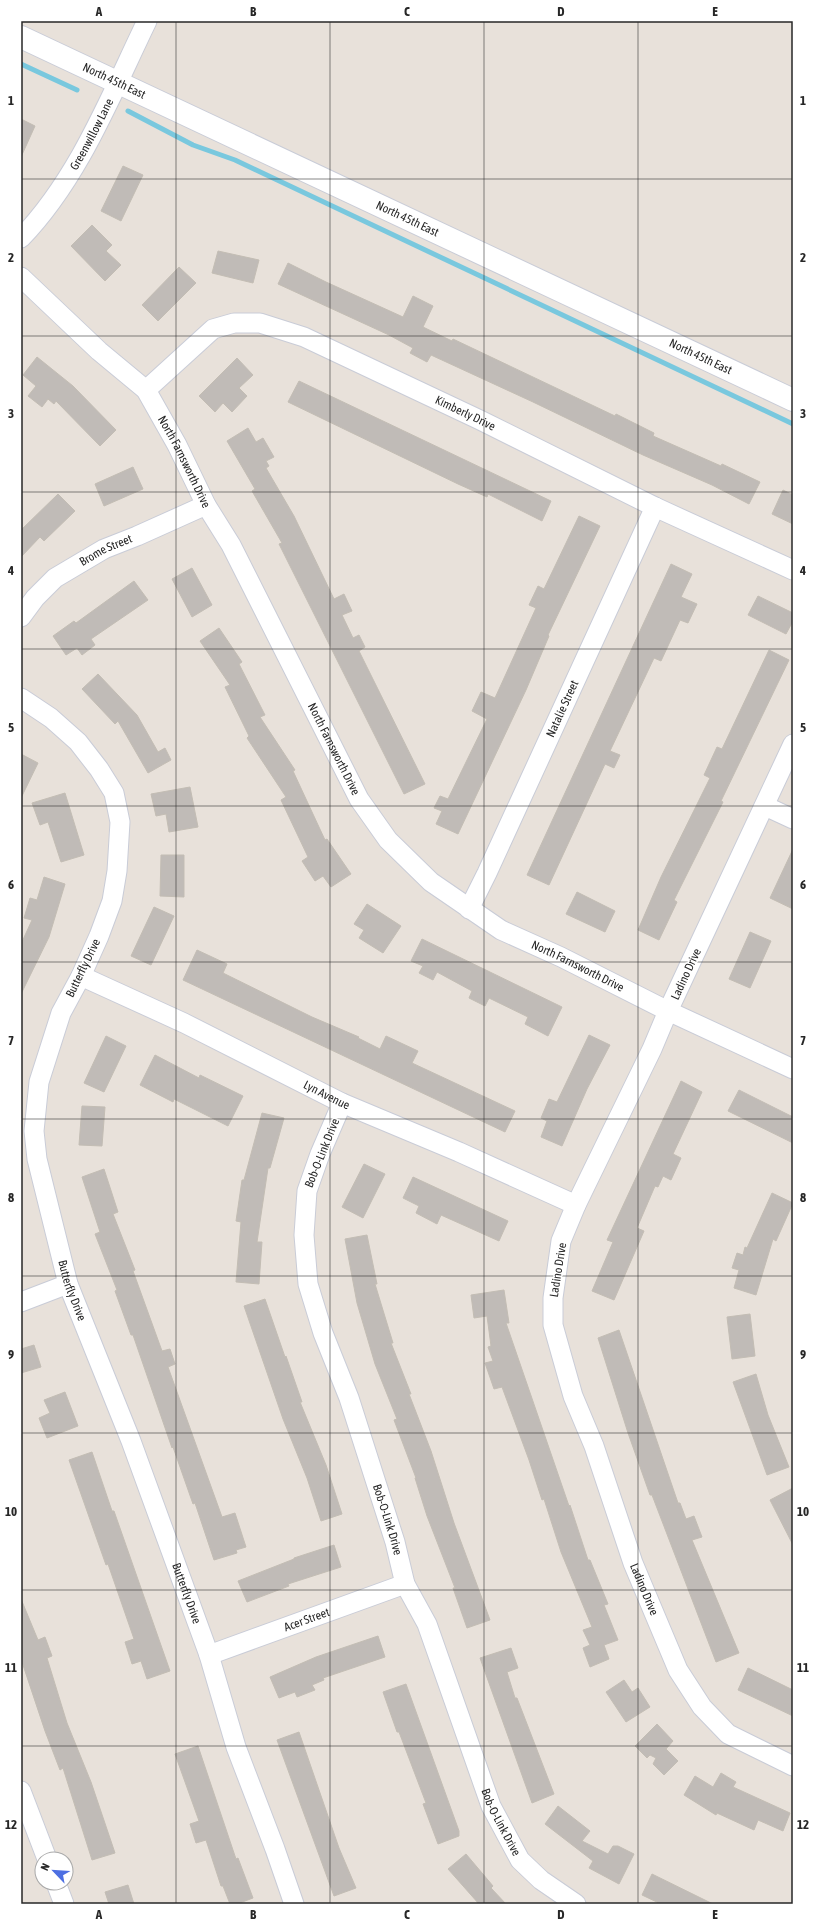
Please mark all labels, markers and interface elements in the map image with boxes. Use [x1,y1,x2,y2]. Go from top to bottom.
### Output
text: A [95,4,103,19]
text: B [250,4,257,19]
text: C [404,4,410,19]
text: D [557,4,565,19]
text: E [712,4,718,19]
street label: North 45th East [81,60,148,102]
text: 1 [8,93,14,108]
text: 1 [800,93,806,108]
street label: Greenwillow Lane [67,96,116,173]
street label: North 45th East [374,198,442,240]
text: 2 [8,250,14,265]
text: 2 [800,250,806,265]
street label: North 45th East [667,336,735,378]
street label: Kimberly Drive [433,393,498,434]
text: 3 [8,406,14,421]
text: 3 [800,406,806,421]
street label: North Farnsworth Drive [155,413,213,510]
street label: Brome Street [77,531,135,569]
text: 4 [7,563,14,578]
text: 4 [799,563,806,578]
street label: Natalie Street [543,678,582,739]
street label: North Farnsworth Drive [305,701,363,797]
text: 5 [8,720,14,735]
text: 5 [800,720,806,735]
text: 6 [8,877,14,892]
text: 6 [800,877,806,892]
street label: Butterfly Drive [63,936,103,1000]
street label: North Farnsworth Drive [529,938,626,995]
street label: Ladino Drive [668,946,704,1002]
text: 7 [8,1033,14,1048]
text: 7 [800,1033,806,1048]
street label: Lyn Avenue [301,1078,352,1112]
street label: Bob-O-Link Drive [302,1116,342,1190]
text: 8 [8,1190,14,1205]
text: 8 [800,1190,806,1205]
street label: Ladino Drive [547,1242,569,1298]
street label: Butterfly Drive [55,1259,89,1323]
text: 9 [8,1347,14,1362]
text: 9 [800,1347,806,1362]
street label: Bob-O-Link Drive [370,1482,405,1557]
text: 10 [5,1504,17,1519]
text: 10 [797,1504,809,1519]
street label: Butterfly Drive [169,1561,204,1626]
street label: Ladino Drive [627,1561,661,1617]
street label: Acer Street [282,1605,332,1634]
text: 11 [5,1660,17,1675]
text: 11 [797,1660,809,1675]
street label: Bob-O-Link Drive [478,1787,523,1858]
text: 12 [5,1817,17,1832]
text: 12 [797,1817,809,1832]
north arrow [34,1851,74,1891]
text: N [38,1861,52,1872]
text: A [95,1907,103,1922]
text: B [250,1907,257,1922]
text: C [404,1907,410,1922]
text: D [557,1907,565,1922]
text: E [712,1907,718,1922]

